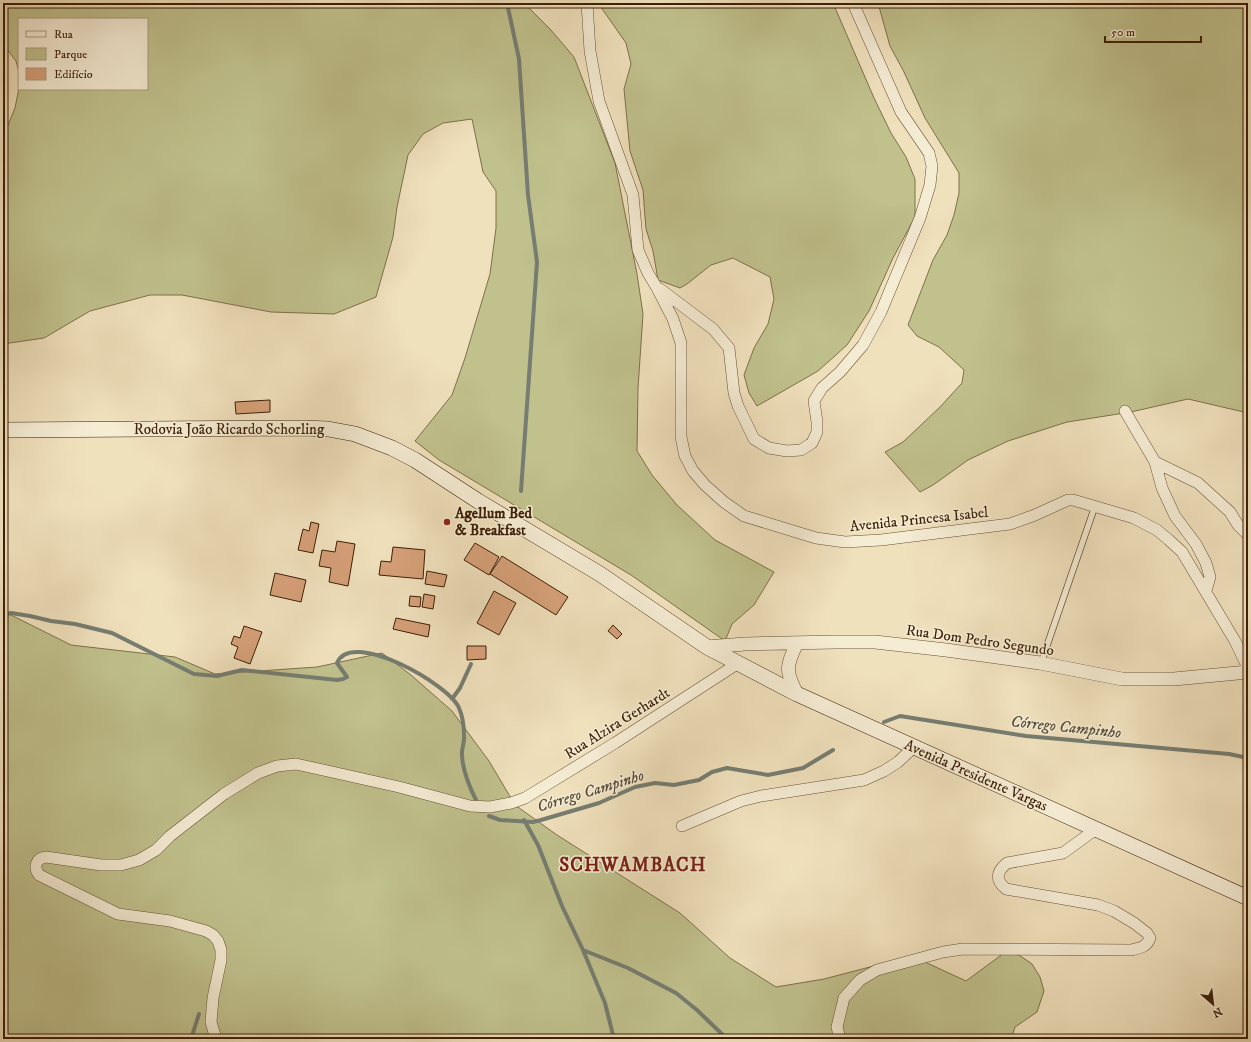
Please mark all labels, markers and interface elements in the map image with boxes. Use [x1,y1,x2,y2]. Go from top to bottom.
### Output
legend [18,18,148,90]
scale bar [1105,18,1201,44]
text: 50 m [1111,25,1135,40]
text: Rua [54,27,74,42]
text: Parque [54,47,87,62]
text: Edifício [54,67,93,82]
street label: Rodovia João Ricardo Schorling [134,420,325,439]
street label: Avenida Princesa Isabel [849,503,990,536]
place label: Agellum Bed & Breakfast [454,504,532,540]
marker: Agellum Bed & Breakfast [442,517,452,527]
street label: Rua Dom Pedro Segundo [905,621,1055,660]
street label: Rua Alzira Gerhardt [561,683,674,763]
water label: Córrego Campinho [1010,711,1122,743]
street label: Avenida Presidente Vargas [901,735,1050,816]
water label: Córrego Campinho [534,765,646,817]
district label: SCHWAMBACH [559,854,707,877]
north arrow [1193,984,1233,1024]
text: N [1210,1004,1224,1020]

